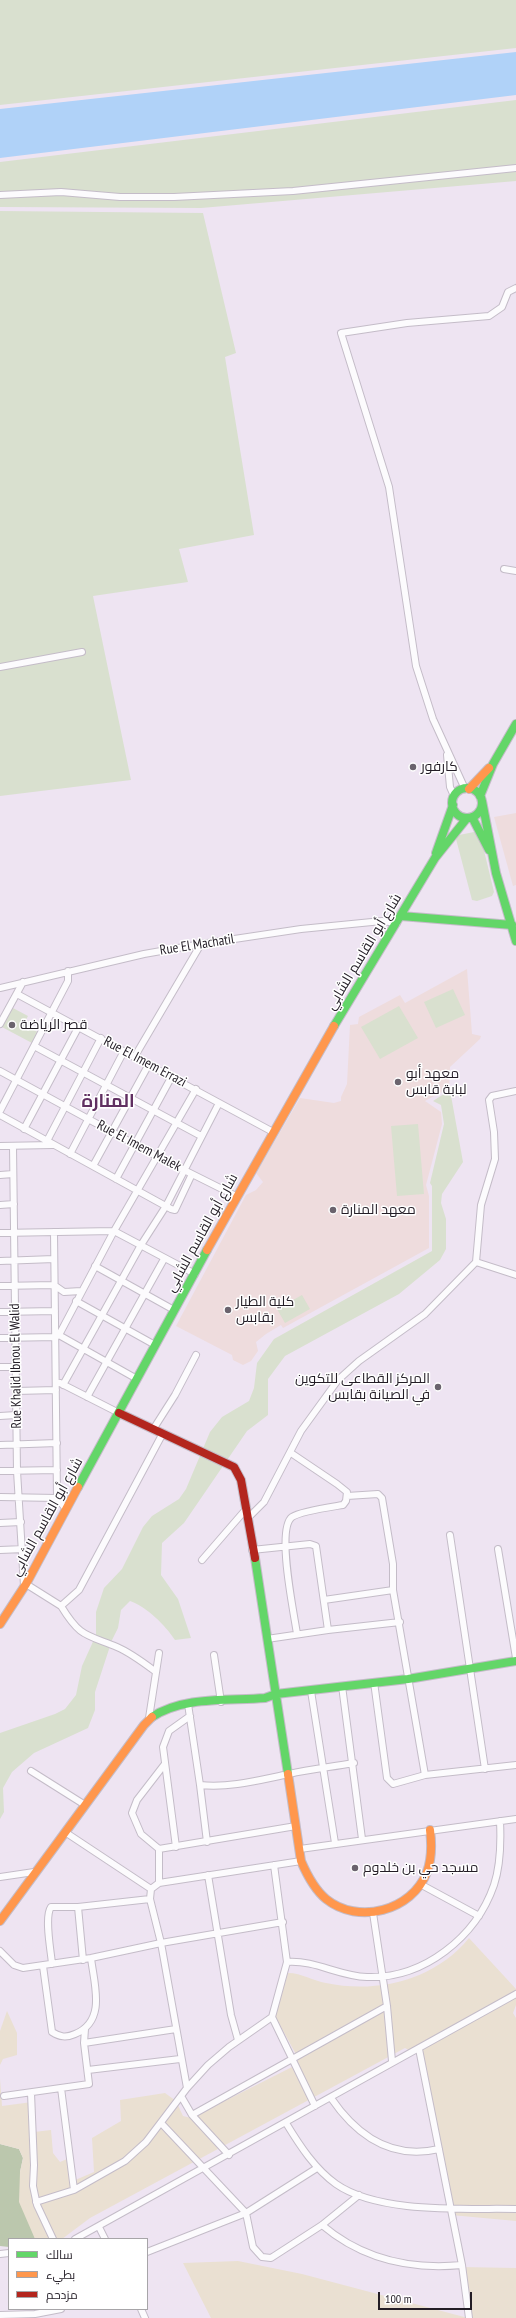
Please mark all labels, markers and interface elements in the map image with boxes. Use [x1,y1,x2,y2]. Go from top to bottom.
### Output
place label: كارفور [421,759,458,775]
marker: كارفور [408,762,418,772]
street label: شارع أبو القاسم الشابي [323,891,405,1013]
street label: Rue El Machatil [159,931,235,959]
place label: قصر الرياضة [20,1017,88,1033]
marker: قصر الرياضة [7,1020,17,1030]
street label: Rue El Imem Errazi [101,1033,189,1091]
place label: معهد أبو لبابة قابس [406,1066,467,1098]
marker: معهد أبو لبابة قابس [393,1077,403,1087]
district label: المنارة [81,1091,135,1113]
street label: Rue El Imem Malek [94,1117,184,1175]
street label: شارع أبو القاسم الشابي [162,1171,242,1295]
place label: معهد المنارة [341,1202,416,1218]
marker: معهد المنارة [328,1205,338,1215]
place label: كلية الطيار بقابس [236,1294,294,1326]
street label: Rue Khalid Ibnou El Walid [7,1303,25,1429]
marker: كلية الطيار بقابس [223,1305,233,1315]
place label: المركز القطاعى للتكوين في الصيانة بقابس [295,1371,430,1404]
marker: المركز القطاعى للتكوين في الصيانة بقابس [433,1382,443,1392]
street label: شارع أبو القاسم الشابي [7,1455,87,1579]
place label: مسجد حي بن خلدوم [363,1860,478,1876]
marker: مسجد حي بن خلدوم [350,1863,360,1873]
legend [8,2238,148,2310]
text: سالك [46,2247,73,2262]
text: بطيء [46,2267,75,2282]
scale bar [380,2284,474,2310]
text: مزدحم [46,2287,78,2302]
text: 100 m [385,2291,412,2306]

